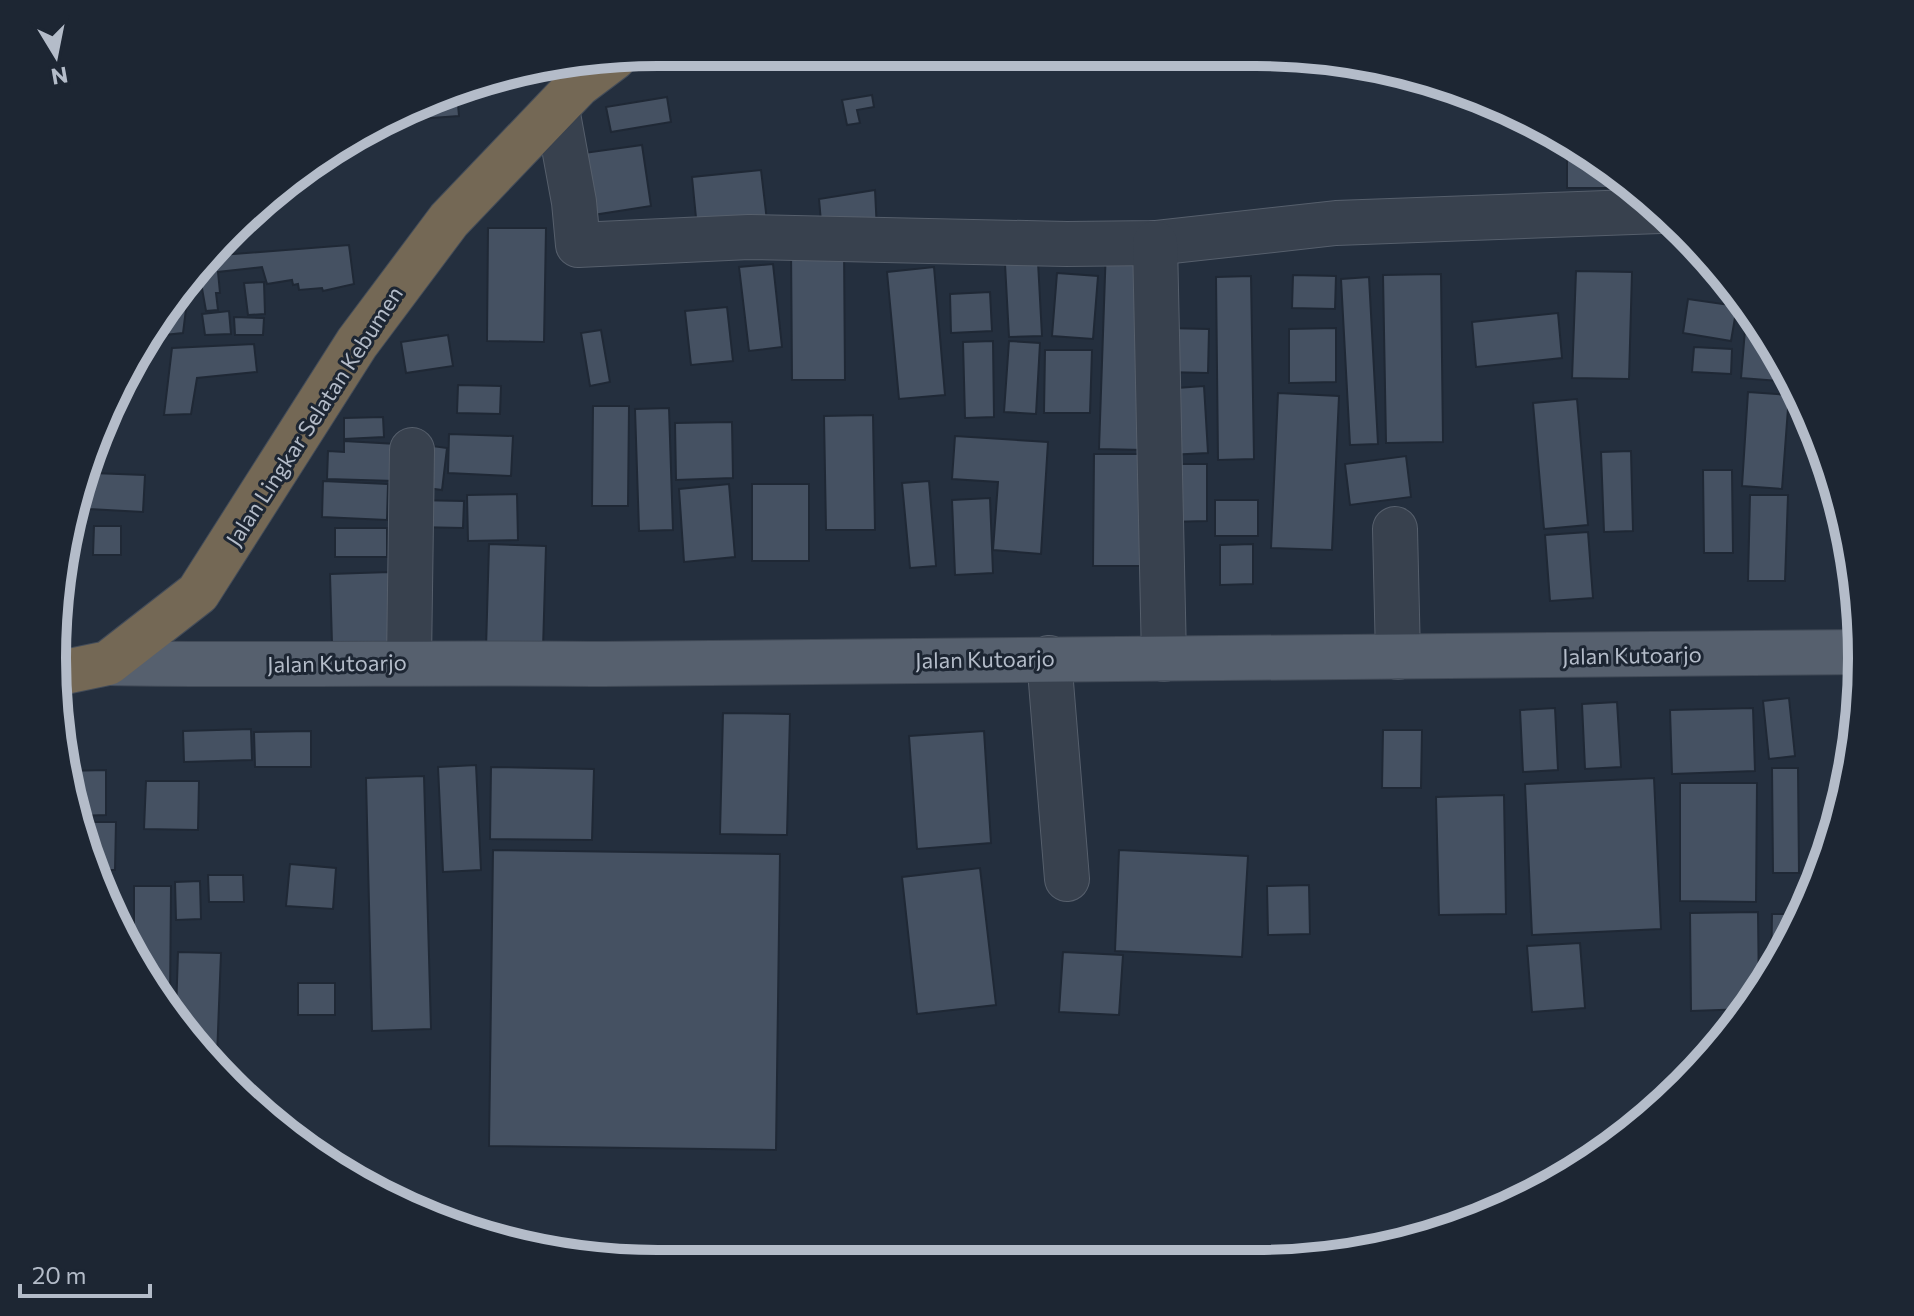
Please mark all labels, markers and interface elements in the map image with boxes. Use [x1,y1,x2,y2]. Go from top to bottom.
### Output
north arrow [16,16,96,96]
text: N [49,61,70,91]
street label: Jalan Lingkar Selatan Kebumen [220,281,408,551]
street label: Jalan Kutoarjo [1562,640,1702,670]
street label: Jalan Kutoarjo [915,644,1055,674]
street label: Jalan Kutoarjo [267,648,407,678]
scale bar [20,1248,150,1298]
text: 20 m [32,1260,86,1289]

